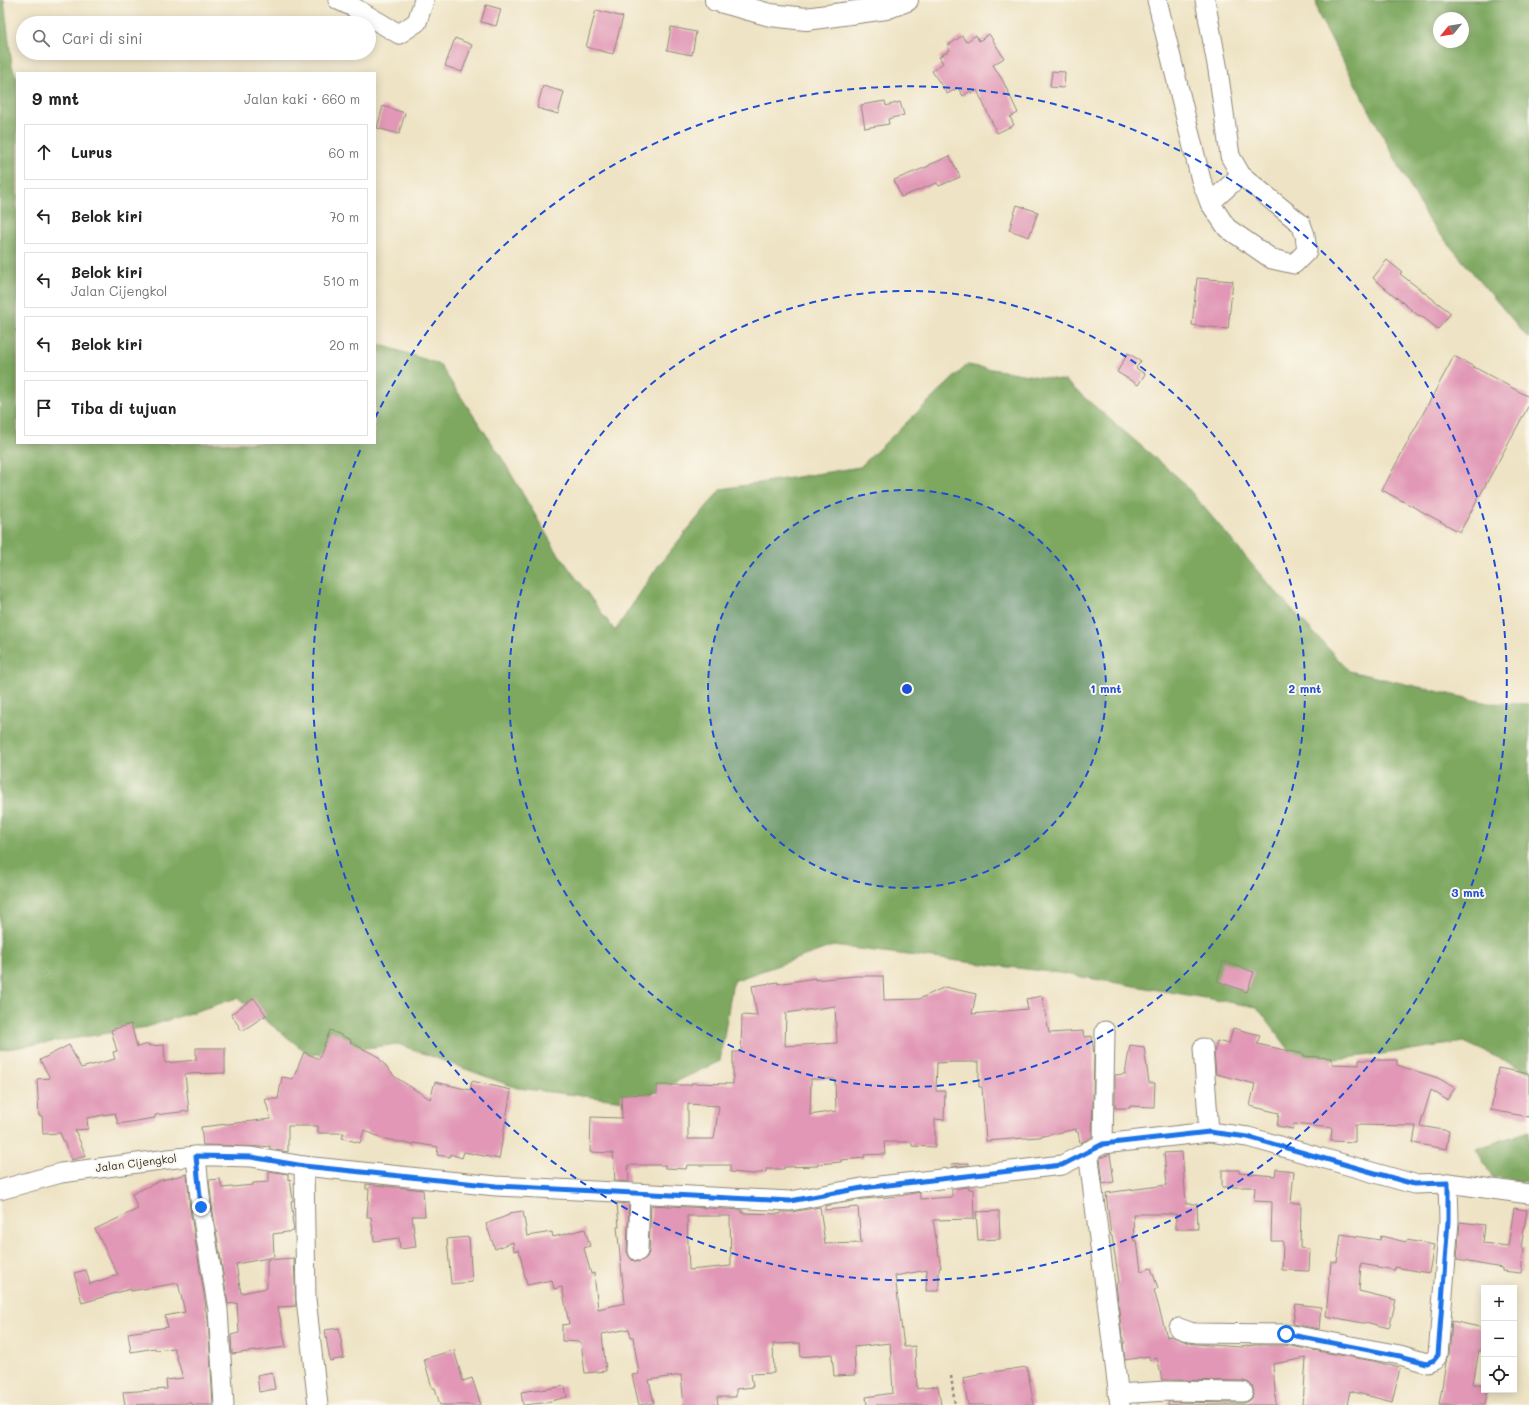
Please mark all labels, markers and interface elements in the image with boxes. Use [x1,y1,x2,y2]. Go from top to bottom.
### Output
north arrow [1433,12,1469,48]
search box [16,16,376,60]
icon: search [30,27,52,49]
text: Cari di sini [62,28,143,48]
text: 9 mnt [32,87,79,109]
text: Jalan kaki · 660 m [244,90,360,107]
icon: ahead [33,141,55,163]
text: Lurus [71,142,112,162]
text: 60 m [329,144,359,161]
icon: left [33,205,55,227]
text: Belok kiri [71,206,143,226]
text: 70 m [329,208,359,225]
text: Belok kiri [71,262,143,282]
icon: left [33,269,55,291]
text: 510 m [323,272,359,289]
text: Jalan Cijengkol [71,282,167,299]
icon: left [33,333,55,355]
text: Belok kiri [71,334,143,354]
text: 20 m [329,336,359,353]
icon: arrive [33,397,55,419]
text: Tiba di tujuan [71,398,176,418]
text: 1 mnt [1090,680,1122,696]
text: 2 mnt [1289,680,1321,696]
centre of rings [900,682,914,696]
text: 3 mnt [1451,884,1485,900]
street label: Jalan Cijengkol [95,1150,177,1175]
route end [192,1198,210,1216]
map controls [1481,1285,1517,1393]
button: + [1481,1285,1517,1321]
button: − [1481,1321,1517,1357]
route start [1277,1325,1295,1343]
button: locate [1481,1357,1517,1393]

